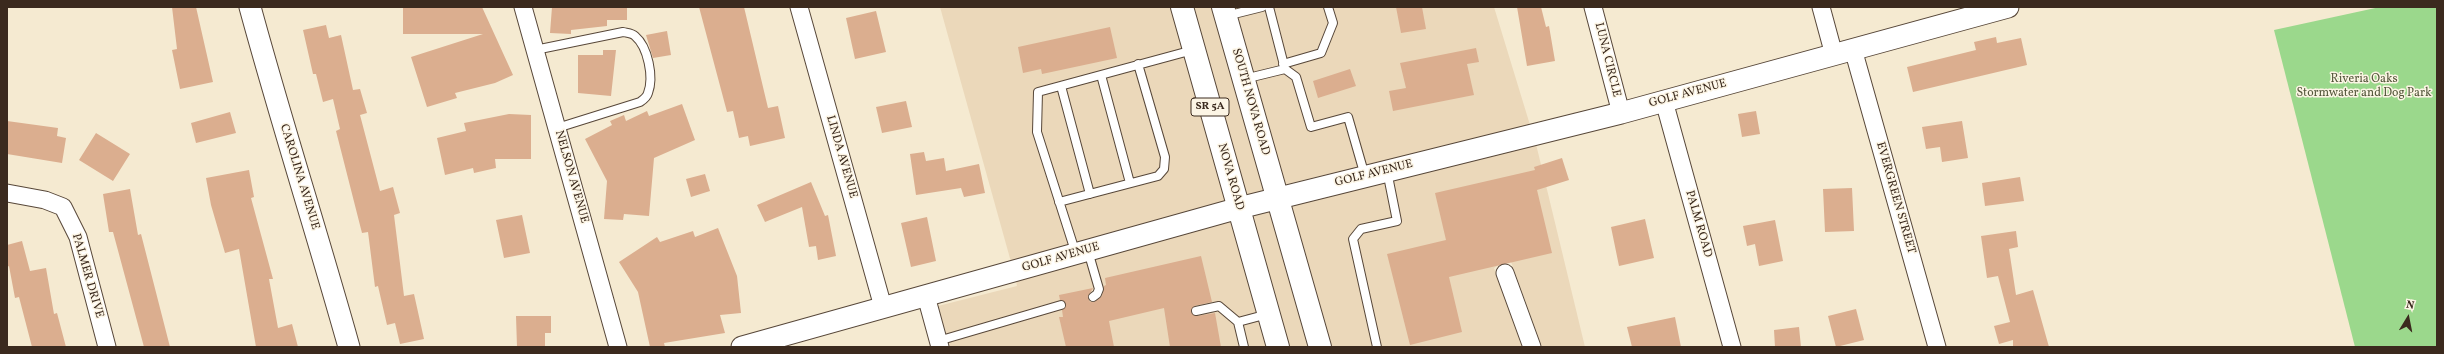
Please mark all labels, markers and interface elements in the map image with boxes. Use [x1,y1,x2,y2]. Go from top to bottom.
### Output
street label: LUNA CIRCLE [1591,21,1623,99]
street label: SOUTH NOVA ROAD [1228,47,1272,157]
park label: Riveria Oaks Stormwater and Dog Park [2296,73,2432,101]
street label: GOLF AVENUE [1648,77,1728,111]
road number: SR 5A [1191,98,1229,116]
street label: LINDA AVENUE [822,114,860,200]
street label: CAROLINA AVENUE [276,122,322,232]
street label: NELSON AVENUE [551,129,591,225]
street label: EVERGREEN STREET [1872,140,1918,256]
street label: NOVA ROAD [1214,142,1246,212]
street label: GOLF AVENUE [1334,157,1414,191]
street label: PALM ROAD [1682,189,1714,259]
street label: PALMER DRIVE [68,232,106,320]
street label: GOLF AVENUE [1021,240,1101,276]
north arrow [2388,298,2428,338]
text: N [2405,298,2415,314]

